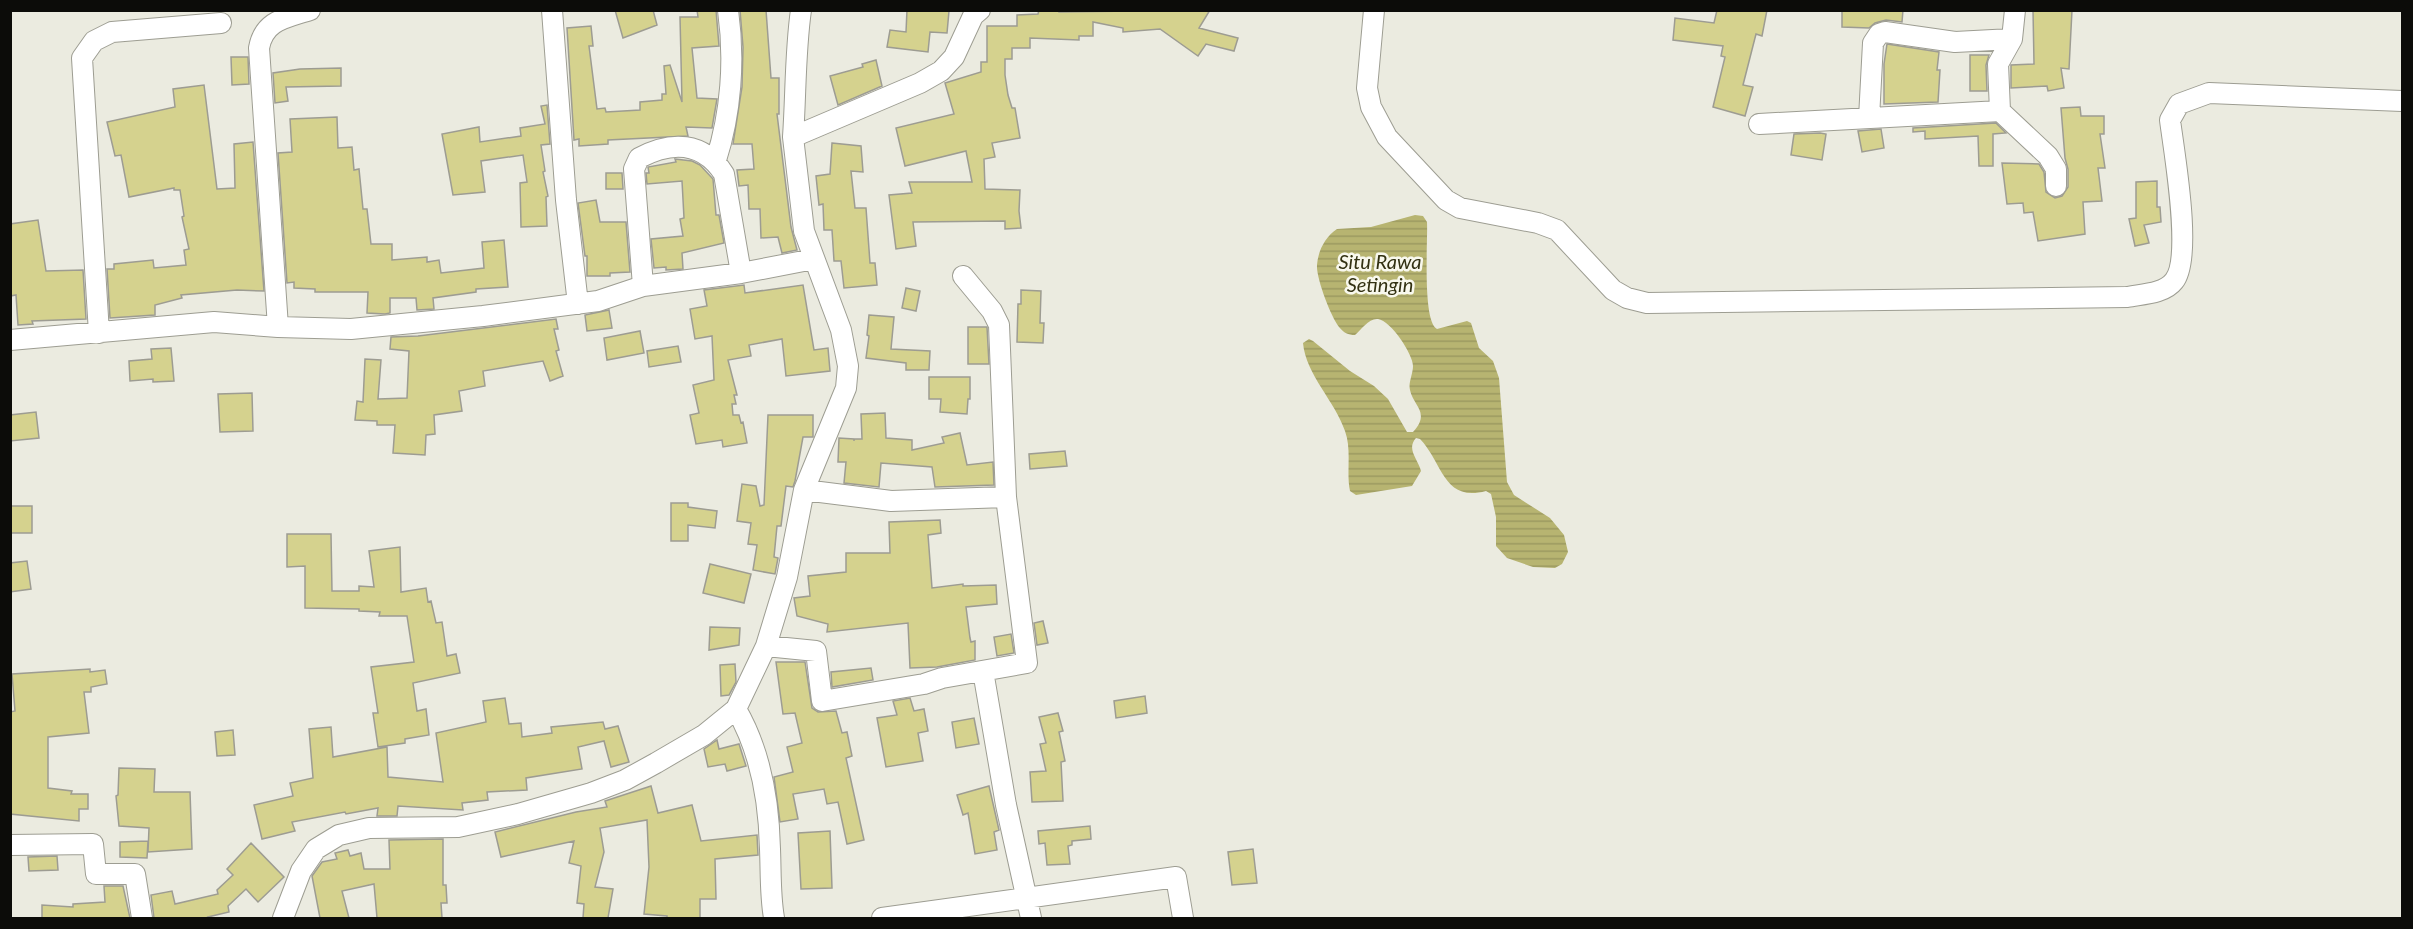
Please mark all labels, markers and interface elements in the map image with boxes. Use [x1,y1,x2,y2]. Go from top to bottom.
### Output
water label: Situ Rawa Setingin [1339,249,1421,296]

